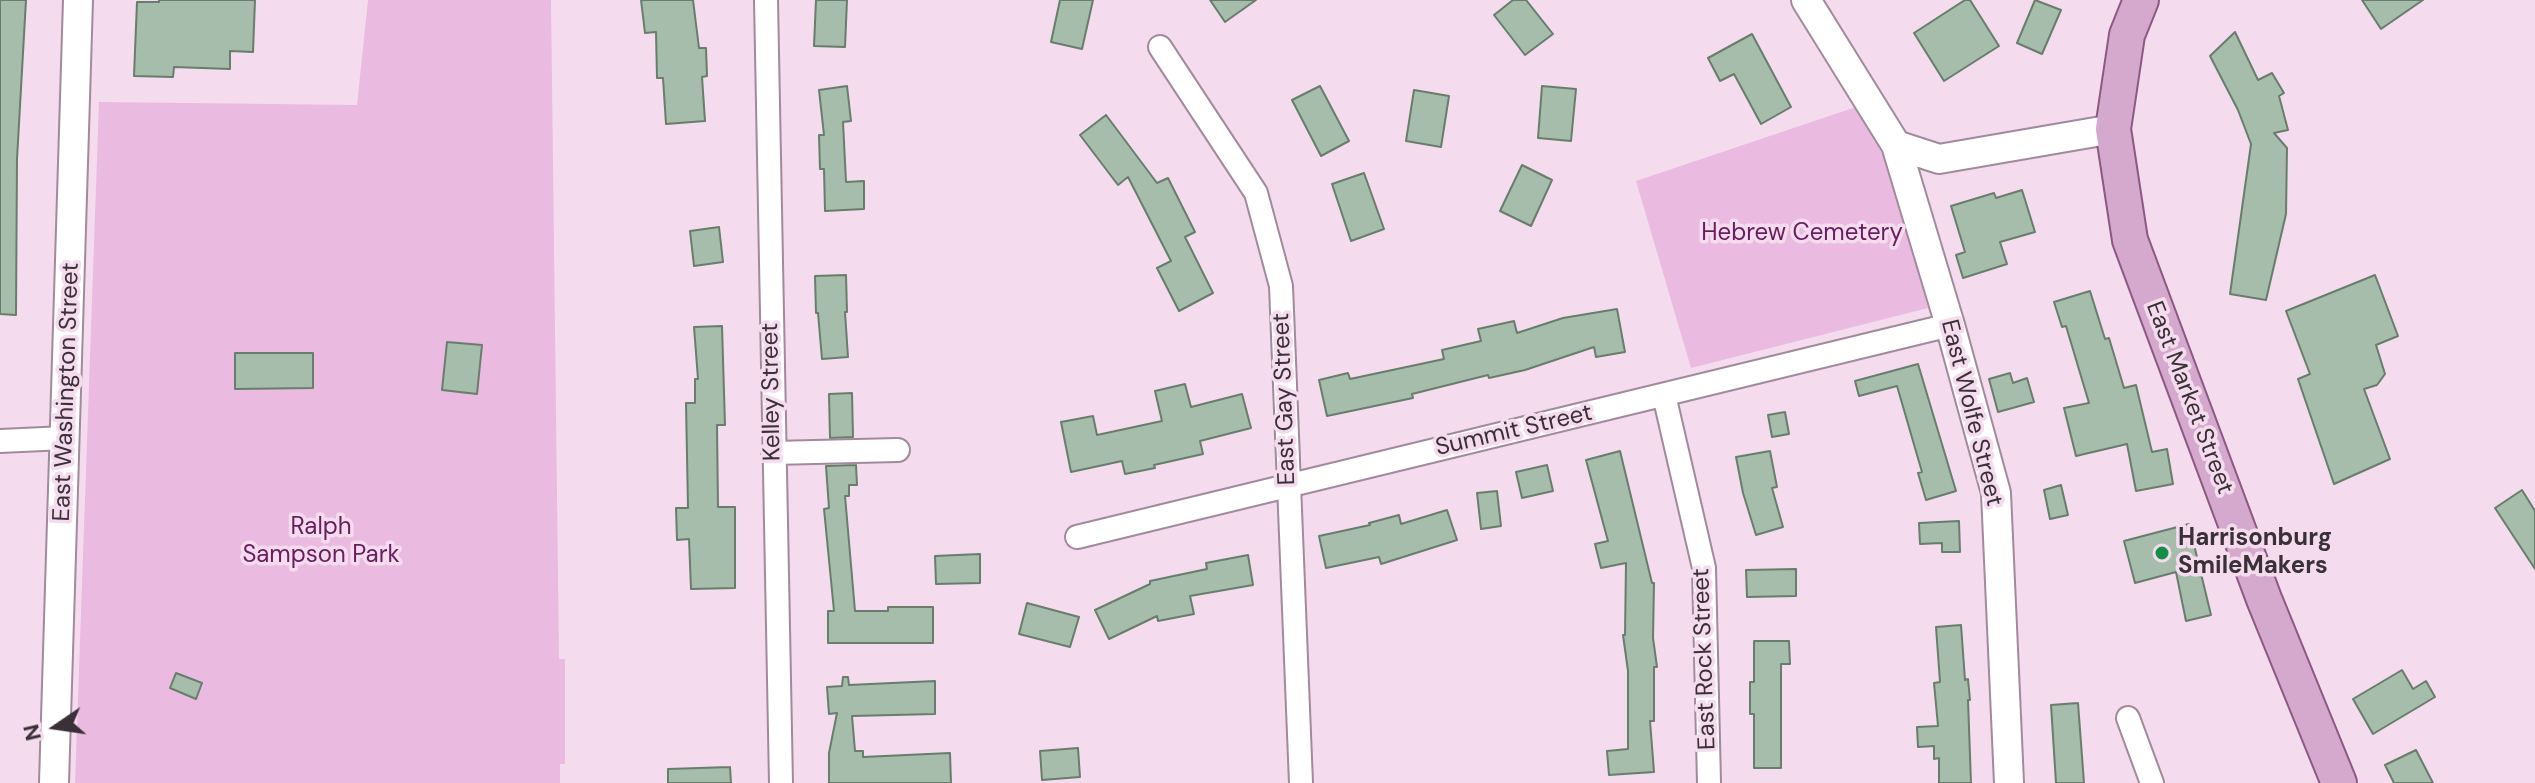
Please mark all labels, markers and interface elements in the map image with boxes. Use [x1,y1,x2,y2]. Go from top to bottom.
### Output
park label: Hebrew Cemetery [1701,220,1903,248]
street label: East Washington Street [48,262,86,522]
street label: East Market Street [2139,297,2239,499]
street label: East Gay Street [1268,312,1302,486]
street label: East Wolfe Street [1934,317,2008,509]
street label: Kelley Street [756,323,788,461]
street label: Summit Street [1433,399,1595,463]
park label: Ralph Sampson Park [242,514,400,570]
place label: Harrisonburg SmileMakers [2178,525,2332,581]
marker: Harrisonburg SmileMakers [2153,544,2171,562]
street label: East Rock Street [1687,568,1723,750]
north arrow [16,687,96,767]
text: N [16,721,48,744]

